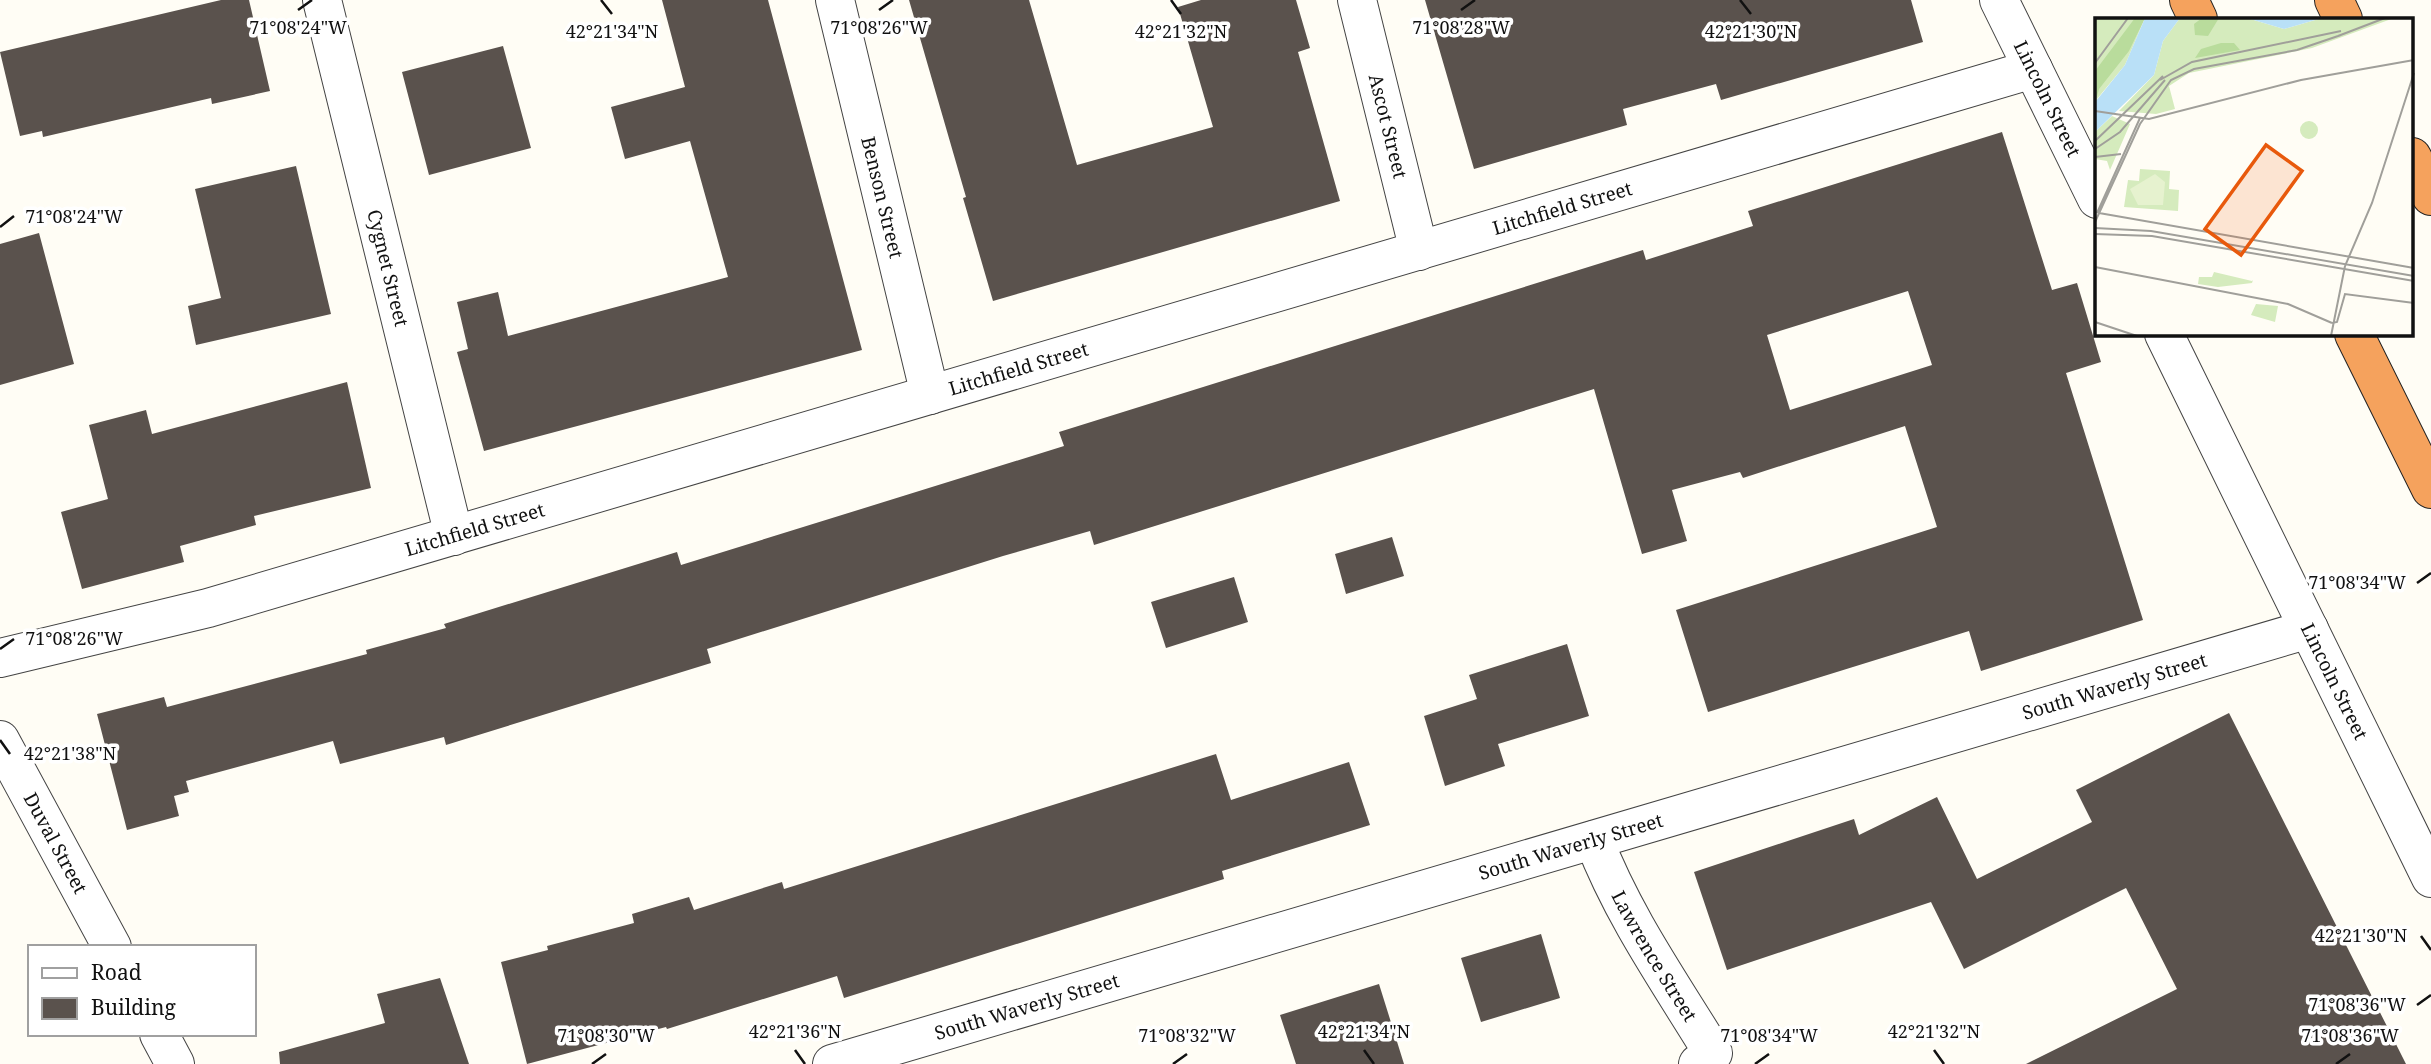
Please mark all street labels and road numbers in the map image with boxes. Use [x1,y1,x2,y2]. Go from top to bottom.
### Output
street label: Lincoln Street [2008,36,2087,162]
street label: Ascot Street [1363,71,1414,182]
street label: Benson Street [855,134,910,261]
street label: Litchfield Street [1489,175,1635,241]
street label: Cygnet Street [361,207,415,330]
street label: Litchfield Street [946,336,1092,402]
street label: Litchfield Street [402,496,548,562]
street label: Lincoln Street [2295,619,2374,744]
street label: South Waverly Street [2019,647,2210,726]
street label: Duval Street [18,788,94,898]
street label: South Waverly Street [1475,807,1666,886]
street label: Lawrence Street [1606,886,1703,1027]
street label: South Waverly Street [931,967,1122,1046]

